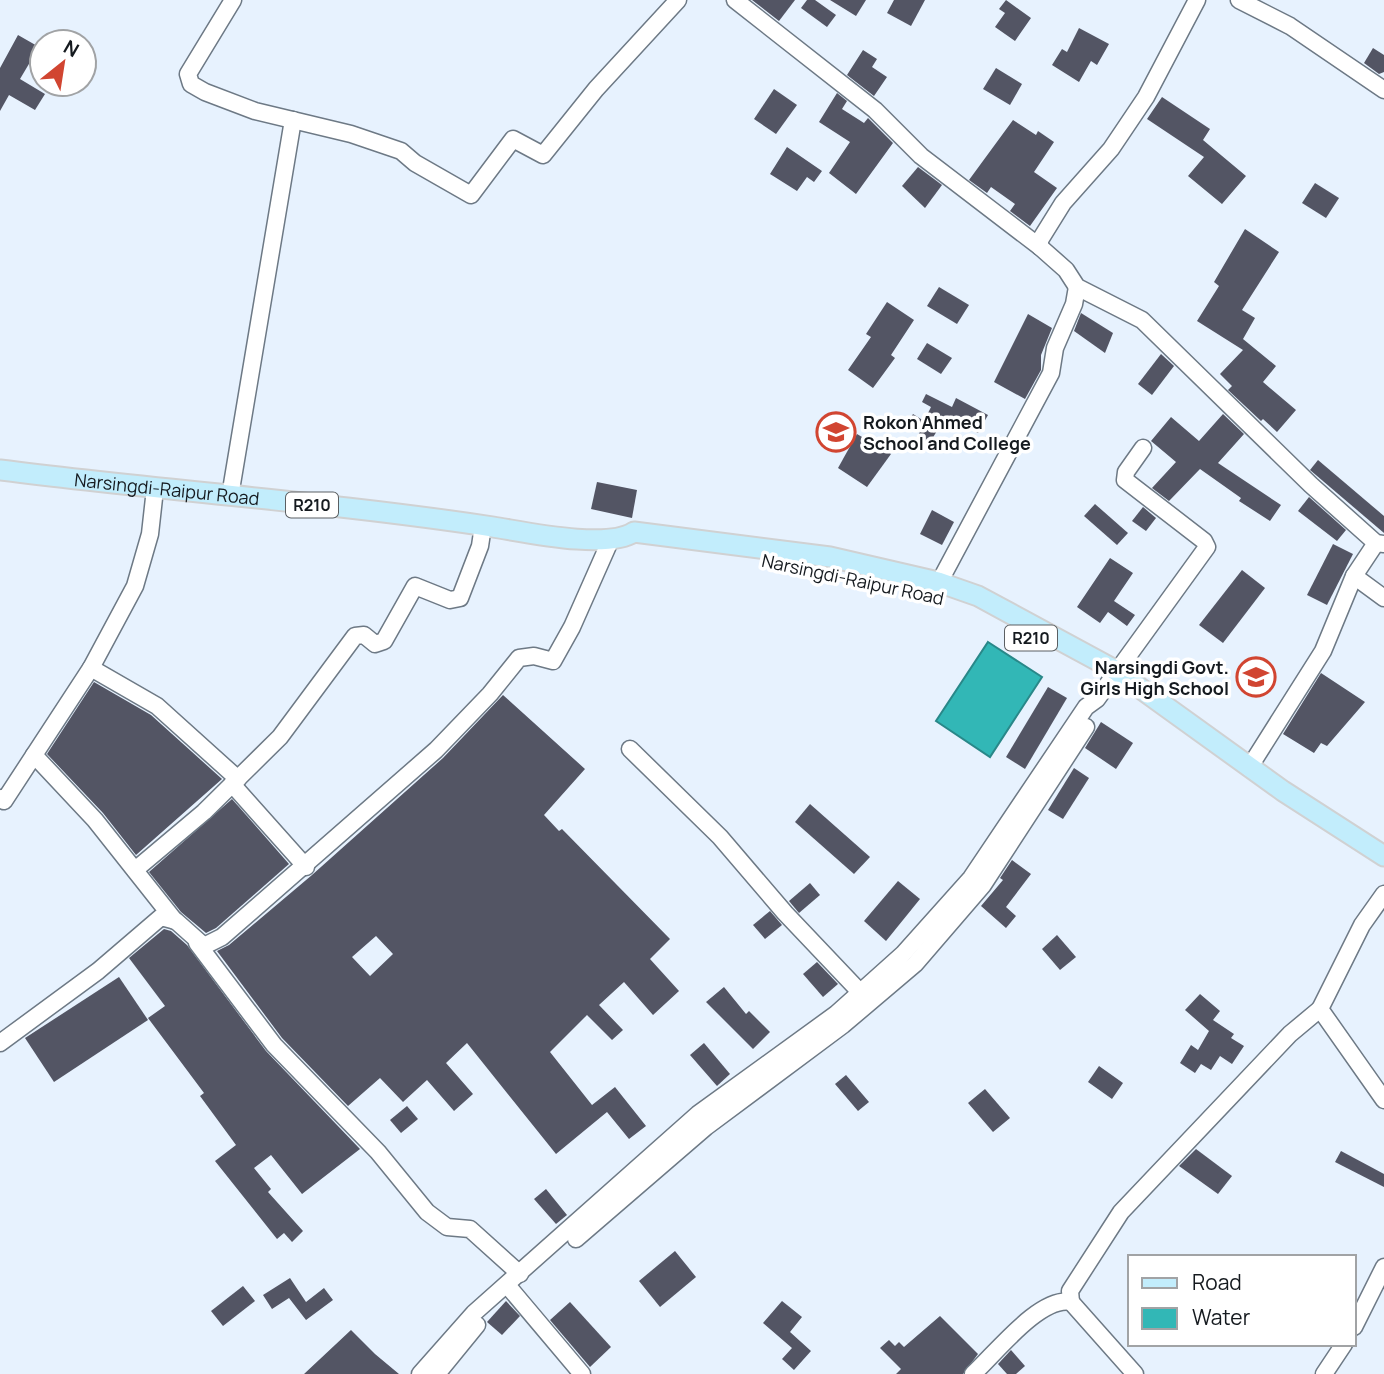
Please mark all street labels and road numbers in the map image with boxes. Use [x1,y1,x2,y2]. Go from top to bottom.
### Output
street label: Narsingdi-Raipur Road [73,467,261,510]
road number: R210 [286,492,338,518]
street label: Narsingdi-Raipur Road [760,548,946,610]
road number: R210 [1005,625,1057,650]

